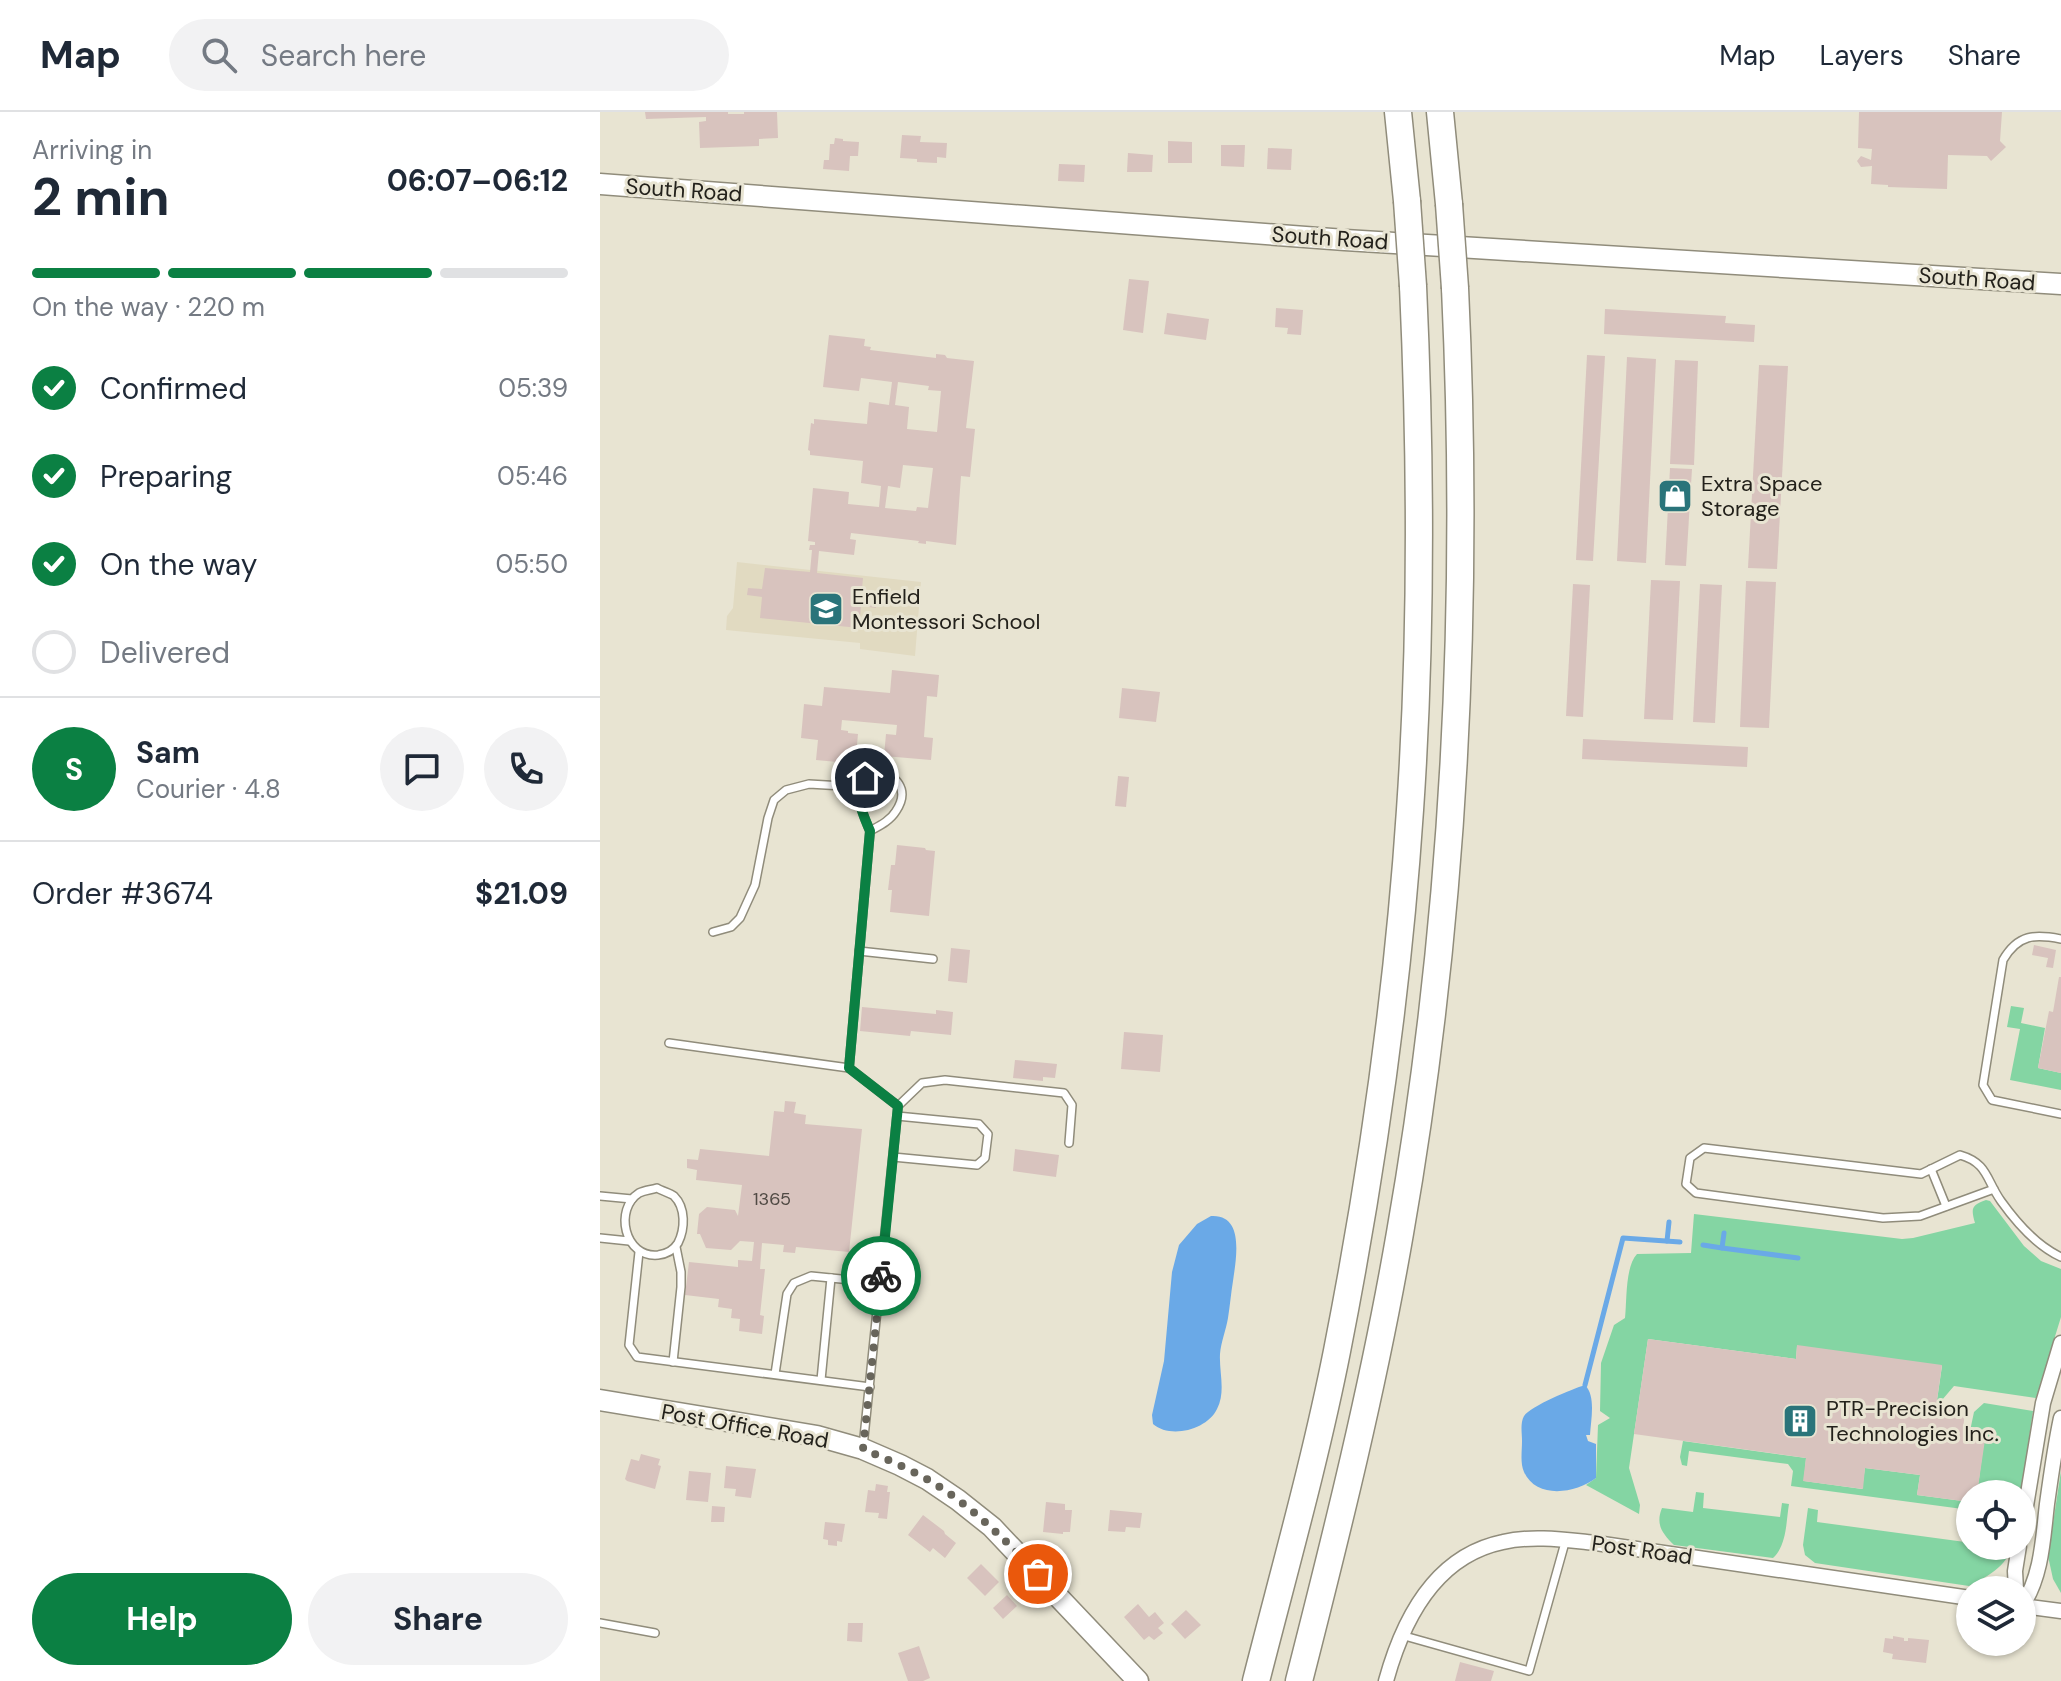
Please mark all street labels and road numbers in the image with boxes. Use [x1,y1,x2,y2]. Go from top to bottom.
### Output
street label: South Road [625,171,743,209]
street label: South Road [1271,219,1389,257]
street label: South Road [1918,260,2036,298]
street label: Post Office Road [659,1397,831,1455]
street label: Post Road [1590,1529,1694,1571]

